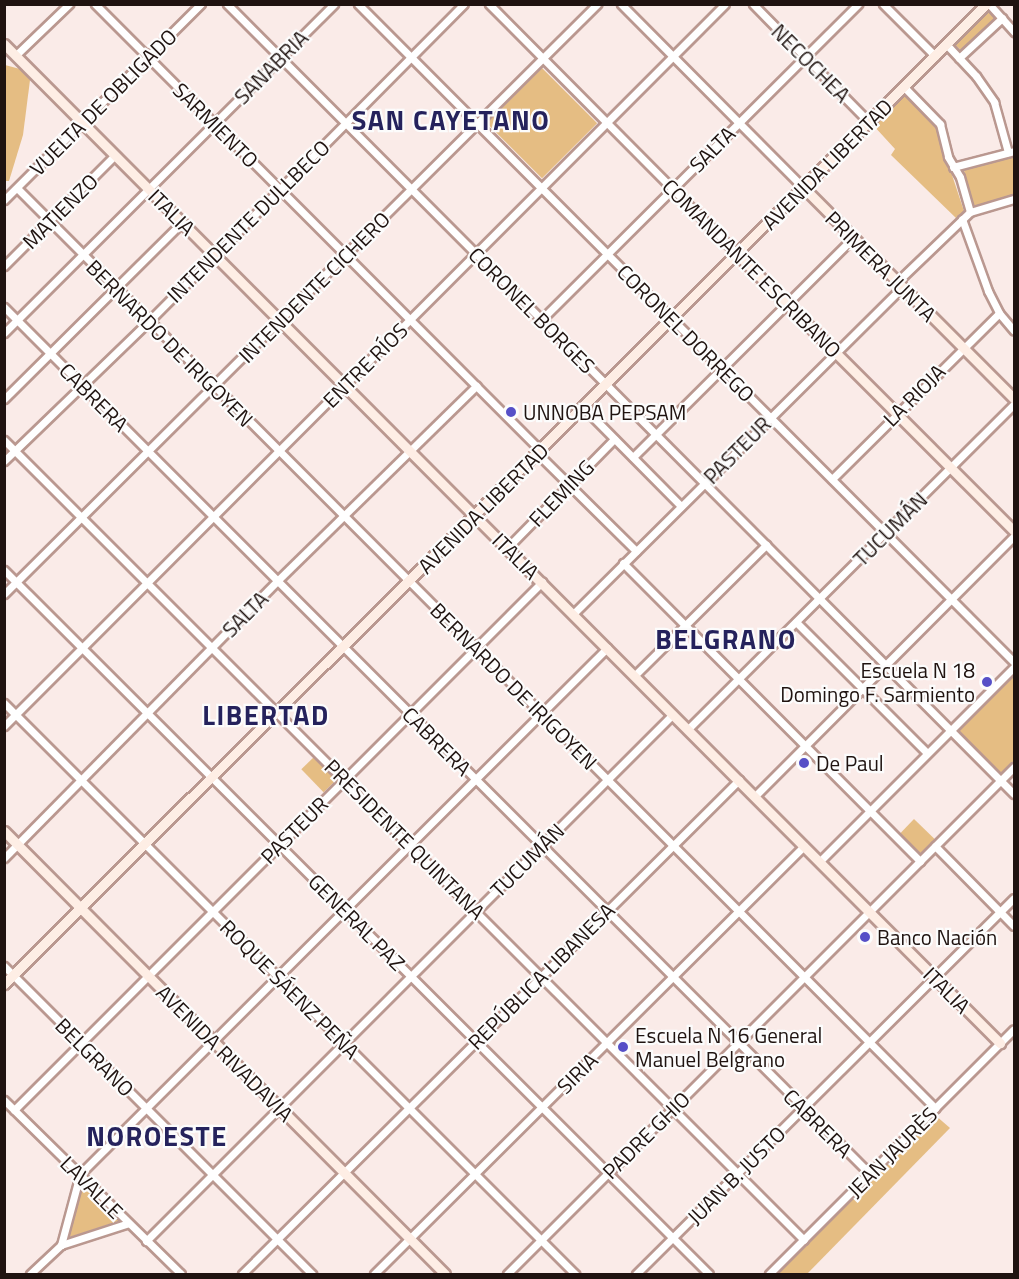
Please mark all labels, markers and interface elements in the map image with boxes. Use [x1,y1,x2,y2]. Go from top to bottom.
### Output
street label: NECOCHEA [767,19,855,107]
street label: VUELTA DE OBLIGADO [24,23,182,181]
street label: SANABRIA [229,25,313,109]
street label: SARMIENTO [168,77,264,173]
street label: AVENIDA LIBERTAD [757,94,897,234]
district label: SAN CAYETANO [352,104,550,136]
street label: SALTA [684,121,740,177]
street label: INTENDENTE DULLBECO [161,134,335,308]
street label: MATIENZO [17,168,103,254]
street label: COMANDANTE ESCRIBANO [657,173,847,363]
street label: ITALIA [143,183,201,241]
street label: PRIMERA JUNTA [820,205,942,327]
street label: INTENDENTE CICHERO [233,206,395,368]
street label: CORONEL BORGES [464,242,600,378]
street label: BERNARDO DE IRIGOYEN [81,254,259,432]
street label: CORONEL DORREGO [612,259,760,407]
street label: ENTRE RÍOS [317,317,413,413]
street label: CABRERA [54,357,134,437]
street label: LA RIOJA [878,359,950,431]
place label: UNNOBA PEPSAM [523,399,686,425]
marker: UNNOBA PEPSAM [504,405,518,419]
street label: PASTEUR [698,411,776,489]
street label: AVENIDA LIBERTAD [413,438,553,578]
street label: FLEMING [523,455,599,531]
street label: TUCUMÁN [848,487,932,571]
street label: ITALIA [487,527,545,585]
street label: SALTA [217,586,273,642]
street label: BERNARDO DE IRIGOYEN [425,597,603,775]
district label: BELGRANO [655,623,797,655]
place label: Escuela N 18 Domingo F. Sarmiento [780,657,975,707]
marker: Escuela N 18 Domingo F. Sarmiento [980,675,994,689]
district label: LIBERTAD [202,699,330,731]
street label: CABRERA [397,701,477,781]
place label: De Paul [816,750,884,776]
street label: PRESIDENTE QUINTANA [320,754,490,924]
marker: De Paul [797,756,811,770]
street label: PASTEUR [255,791,333,869]
street label: TUCUMÁN [485,818,569,902]
street label: GENERAL PAZ [304,869,410,975]
street label: REPÚBLICA LIBANESA [462,897,620,1055]
street label: ROQUE SÁENZ PEÑA [215,914,365,1064]
place label: Banco Nación [877,924,997,950]
marker: Banco Nación [858,930,872,944]
street label: ITALIA [918,961,976,1019]
street label: AVENIDA RIVADAVIA [151,979,299,1127]
street label: BELGRANO [51,1013,139,1101]
place label: Escuela N 16 General Manuel Belgrano [635,1022,822,1072]
marker: Escuela N 16 General Manuel Belgrano [616,1040,630,1054]
street label: SIRIA [551,1047,603,1099]
street label: CABRERA [778,1083,858,1163]
street label: PADRE GHIO [597,1086,695,1184]
street label: JEAN JAURÈS [842,1102,942,1202]
district label: NOROESTE [86,1120,228,1152]
street label: JUAN B. JUSTO [682,1121,790,1229]
street label: LAVALLE [56,1151,128,1223]

